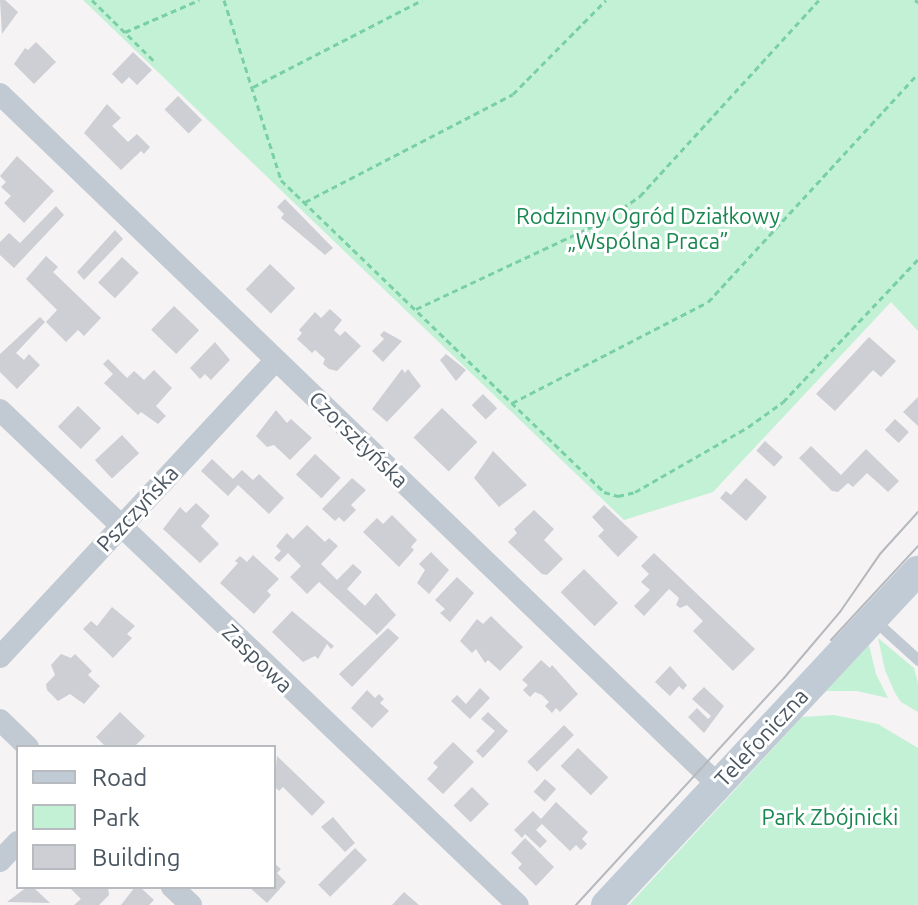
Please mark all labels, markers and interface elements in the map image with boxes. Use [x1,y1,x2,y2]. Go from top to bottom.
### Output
park label: Rodzinny Ogród Działkowy „Wspólna Praca” [516,202,780,254]
street label: Czorsztyńska [304,385,414,493]
street label: Pszczyńska [90,459,184,557]
street label: Zaspowa [217,618,299,698]
street label: Telefoniczna [709,682,813,792]
legend [16,745,276,889]
text: Road [92,764,147,791]
text: Park [92,804,140,831]
park label: Park Zbójnicki [762,804,898,830]
text: Building [92,844,180,871]

